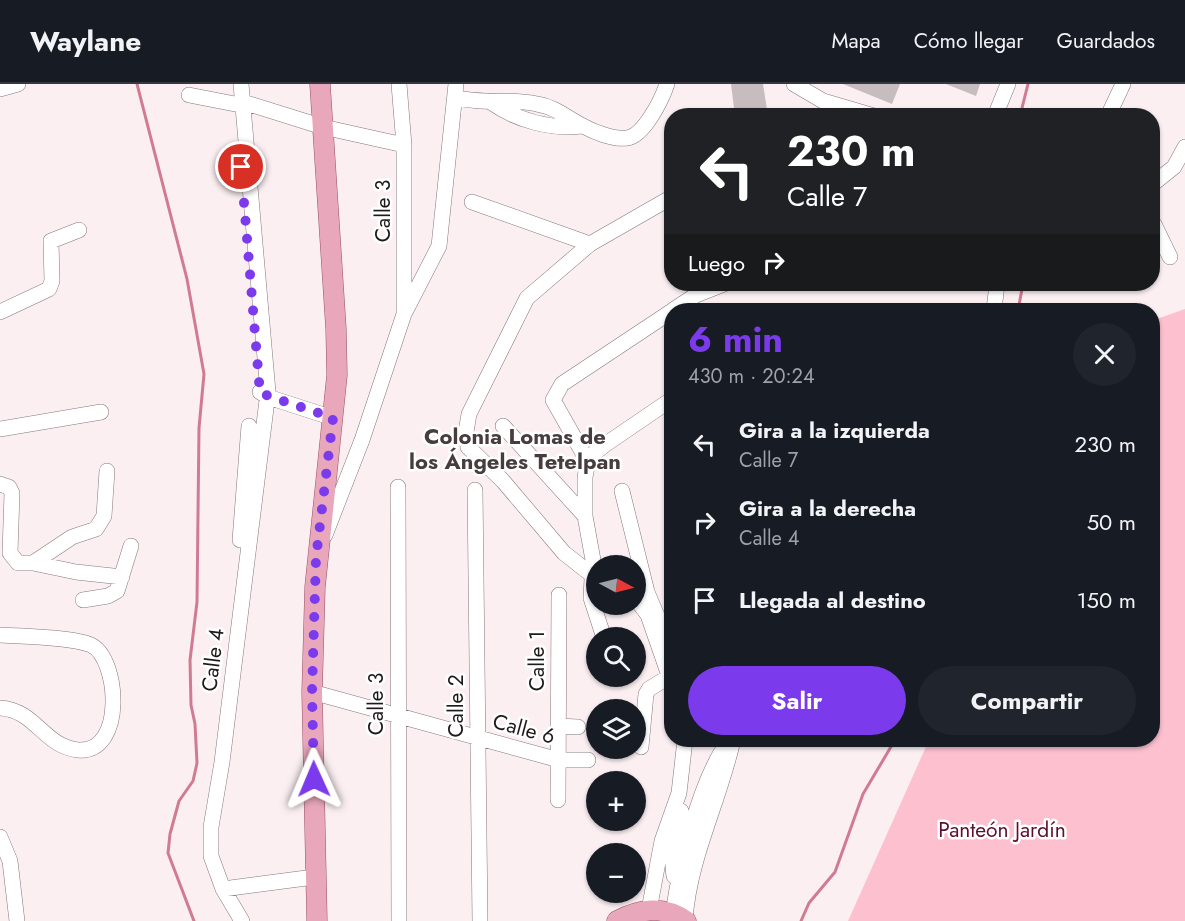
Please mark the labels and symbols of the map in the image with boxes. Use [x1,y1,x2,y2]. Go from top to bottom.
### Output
pin [215,141,266,192]
street label: Calle 3 [368,180,398,242]
district label: Colonia Lomas de los Ángeles Tetelpan [409,420,621,477]
north arrow [586,555,646,615]
street label: Calle 4 [194,627,232,693]
street label: Calle 1 [522,631,552,691]
street label: Calle 3 [361,673,391,735]
street label: Calle 2 [441,674,471,738]
street label: Calle 6 [490,706,558,752]
position arrow [282,747,346,811]
park label: Panteón Jardín [938,815,1066,845]

